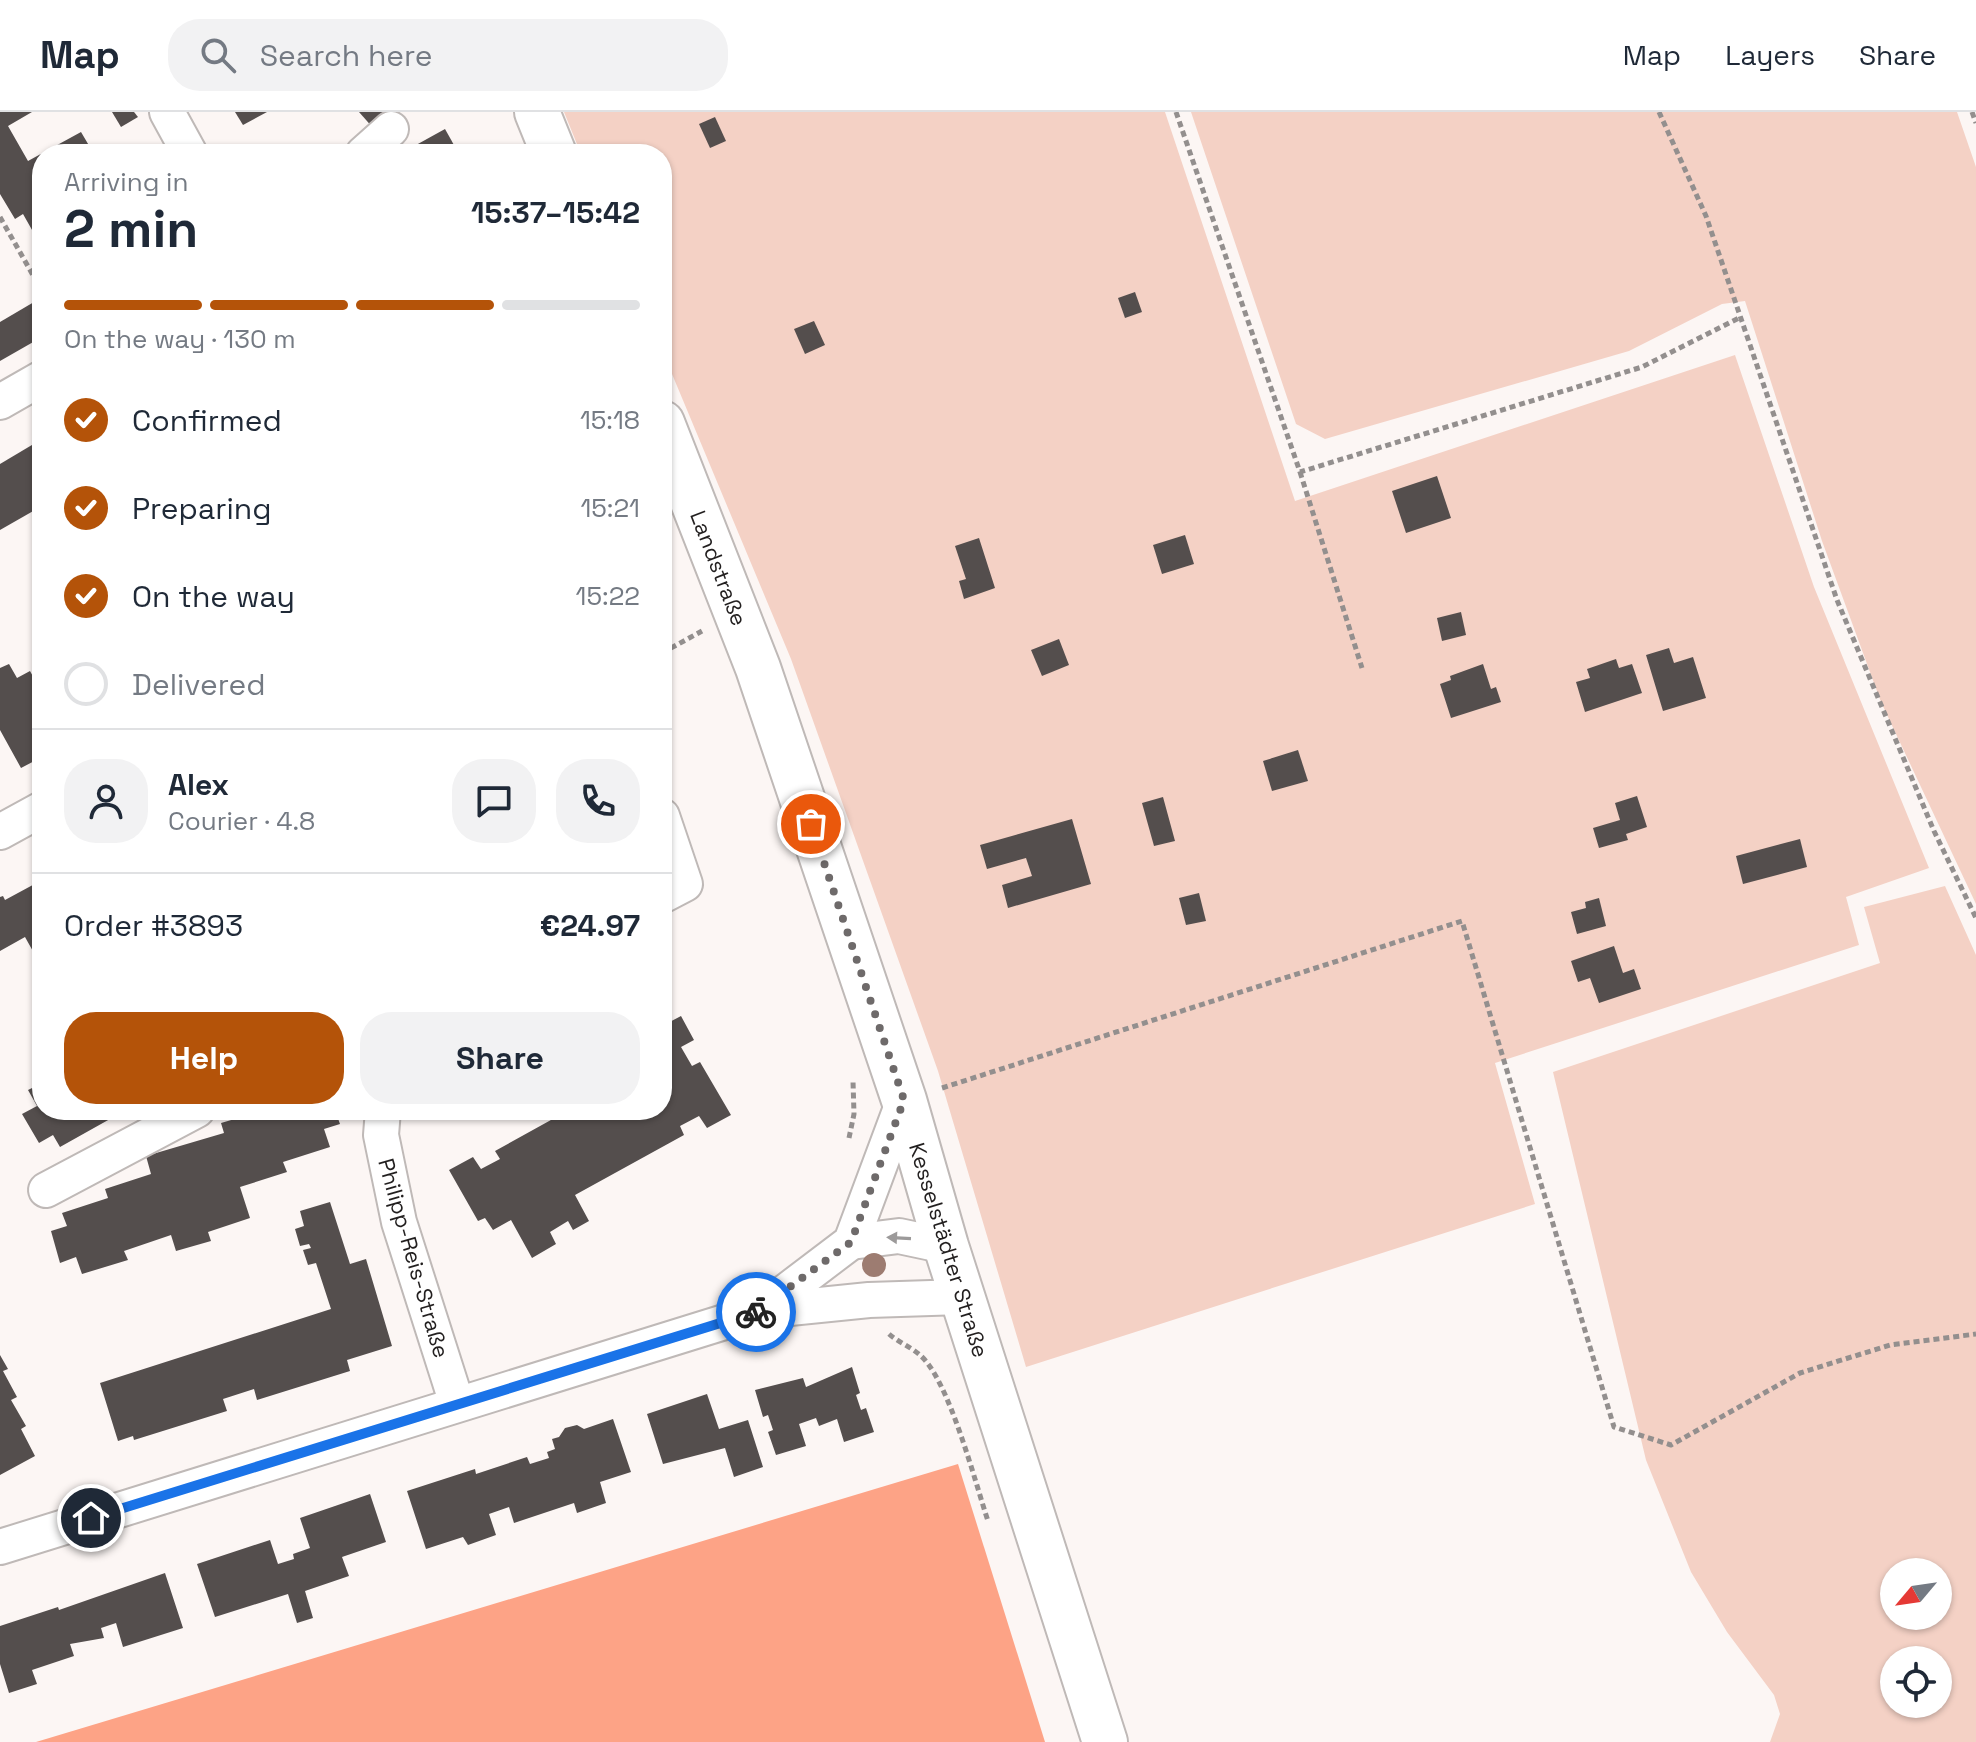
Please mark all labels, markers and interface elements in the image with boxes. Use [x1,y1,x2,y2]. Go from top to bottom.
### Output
search box [168,19,728,91]
text: Map [40,31,120,79]
icon: search [196,33,240,77]
text: Search here [260,36,433,75]
text: Map [1623,37,1681,73]
text: Layers [1725,37,1815,73]
text: Share [1859,37,1936,73]
text: Arriving in [64,165,188,199]
text: 15:37–15:42 [471,193,640,232]
text: 2 min [64,196,198,262]
text: On the way · 130 m [64,322,296,356]
icon: check [64,398,108,442]
text: Confirmed [132,401,282,440]
text: 15:18 [580,403,640,437]
icon: check [64,486,108,530]
text: Preparing [132,489,271,528]
text: 15:21 [580,491,640,525]
street label: Landstraße [684,506,754,630]
icon: check [64,574,108,618]
text: On the way [132,577,295,616]
text: 15:22 [576,579,640,613]
text: Delivered [132,665,266,704]
button: person [64,759,148,843]
button: chat [452,759,536,843]
button: phone [556,759,640,843]
text: Alex [168,765,229,804]
pin [777,790,845,858]
icon: bag [789,802,833,846]
text: Courier · 4.8 [168,804,315,838]
text: Order #3893 [64,906,243,945]
text: €24.97 [540,906,640,945]
button: Help [64,1012,344,1104]
button: Share [360,1012,640,1104]
street label: Kesselstädter Straße [903,1139,995,1361]
street label: Philipp-Reis-Straße [372,1155,456,1361]
one-way arrow [886,1231,911,1244]
courier [716,1272,796,1352]
icon: bike [734,1290,778,1334]
pin [57,1484,125,1552]
icon: home [69,1496,113,1540]
north arrow [1880,1558,1952,1630]
map controls [1880,1558,1952,1718]
button: locate [1880,1646,1952,1718]

